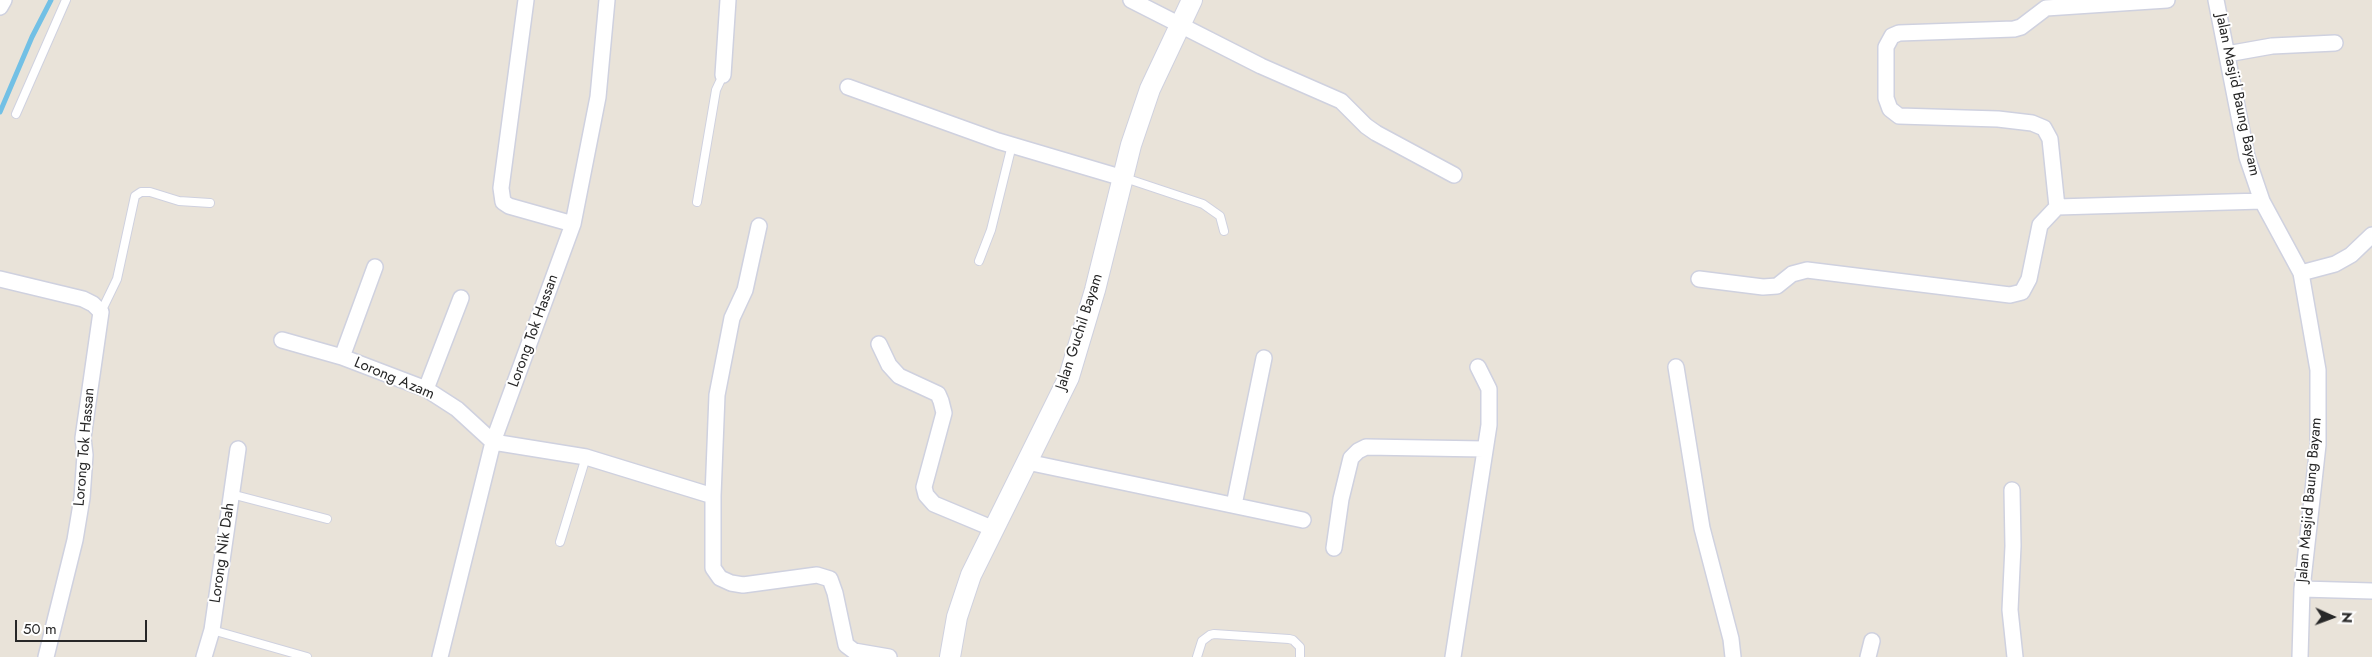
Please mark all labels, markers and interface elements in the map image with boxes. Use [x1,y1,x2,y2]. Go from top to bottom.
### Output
street label: Jalan Masjid Baung Bayam [2211,12,2263,178]
street label: Lorong Tok Hassan [505,272,563,390]
street label: Jalan Guchil Bayam [1053,272,1107,392]
street label: Lorong Azam [351,354,437,404]
street label: Lorong Tok Hassan [71,387,99,507]
street label: Jalan Masjid Baung Bayam [2294,417,2326,583]
street label: Lorong Nik Dah [207,502,239,604]
north arrow [2307,592,2357,642]
scale bar [18,610,150,642]
text: N [2337,612,2357,623]
text: 50 m [23,618,57,640]

